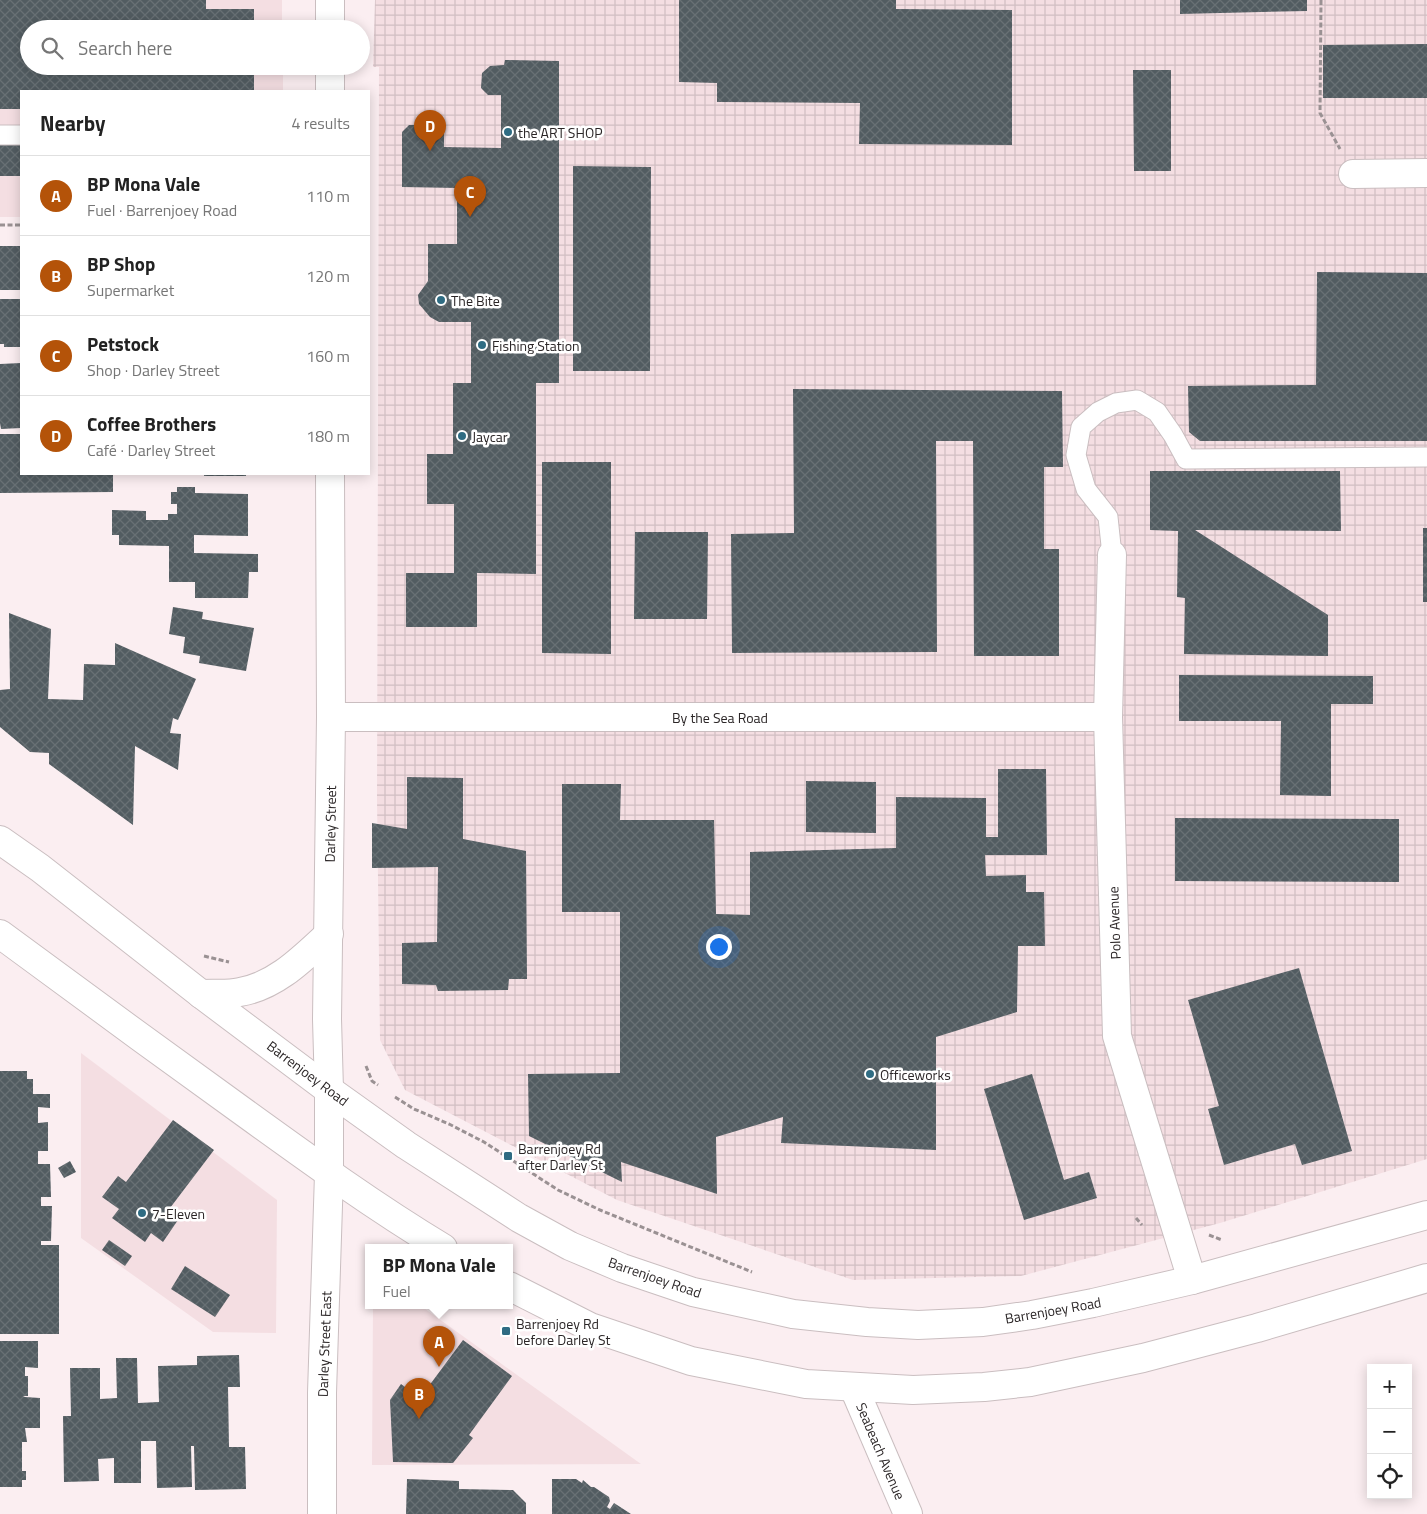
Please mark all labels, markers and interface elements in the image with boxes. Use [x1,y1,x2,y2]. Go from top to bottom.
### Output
search box [20,20,370,75]
text: Search here [78,33,172,62]
icon: search [38,34,66,62]
text: Nearby [40,107,105,139]
pin: D [414,110,446,151]
text: 4 results [291,111,350,135]
place label: the ART SHOP [518,122,602,143]
marker: the ART SHOP [502,126,514,138]
text: BP Mona Vale [87,169,200,198]
pin: C [454,176,486,217]
text: A [51,184,61,208]
text: 110 m [306,184,350,208]
text: Fuel · Barrenjoey Road [87,198,237,222]
text: BP Shop [87,249,155,278]
text: B [51,264,61,288]
text: 120 m [306,264,350,288]
text: Supermarket [87,278,174,302]
place label: The Bite [451,290,500,311]
marker: The Bite [435,294,447,306]
text: Petstock [87,329,159,358]
place label: Fishing Station [492,335,580,356]
marker: Fishing Station [476,339,488,351]
text: C [52,344,60,368]
text: 160 m [306,344,350,368]
text: Shop · Darley Street [87,358,220,382]
text: Coffee Brothers [87,409,216,438]
text: D [51,424,61,448]
text: 180 m [306,424,350,448]
place label: Jaycar [472,426,508,447]
marker: Jaycar [456,430,468,442]
text: Café · Darley Street [87,438,215,462]
street label: By the Sea Road [672,707,768,728]
street label: Darley Street [319,785,341,863]
street label: Polo Avenue [1102,886,1126,960]
your location [706,934,732,960]
street label: Barrenjoey Road [263,1035,353,1111]
place label: Officeworks [880,1064,951,1085]
marker: Officeworks [864,1068,876,1080]
place label: Barrenjoey Rd after Darley St [518,1138,603,1175]
marker: Barrenjoey Rd after Darley St [502,1150,514,1162]
place label: 7-Eleven [152,1203,205,1224]
marker: 7-Eleven [136,1207,148,1219]
popup [365,1244,513,1309]
text: BP Mona Vale [382,1250,496,1279]
street label: Barrenjoey Road [606,1251,704,1303]
text: Fuel [382,1279,411,1303]
street label: Darley Street East [312,1290,336,1397]
street label: Barrenjoey Road [1003,1291,1103,1329]
place label: Barrenjoey Rd before Darley St [516,1313,611,1350]
marker: Barrenjoey Rd before Darley St [500,1325,512,1337]
pin: A [423,1326,455,1367]
map controls [1367,1364,1412,1499]
button: + [1367,1364,1412,1409]
pin: B [403,1378,435,1419]
street label: Seabeach Avenue [851,1399,911,1503]
button: − [1367,1409,1412,1454]
button: locate [1367,1454,1412,1499]

